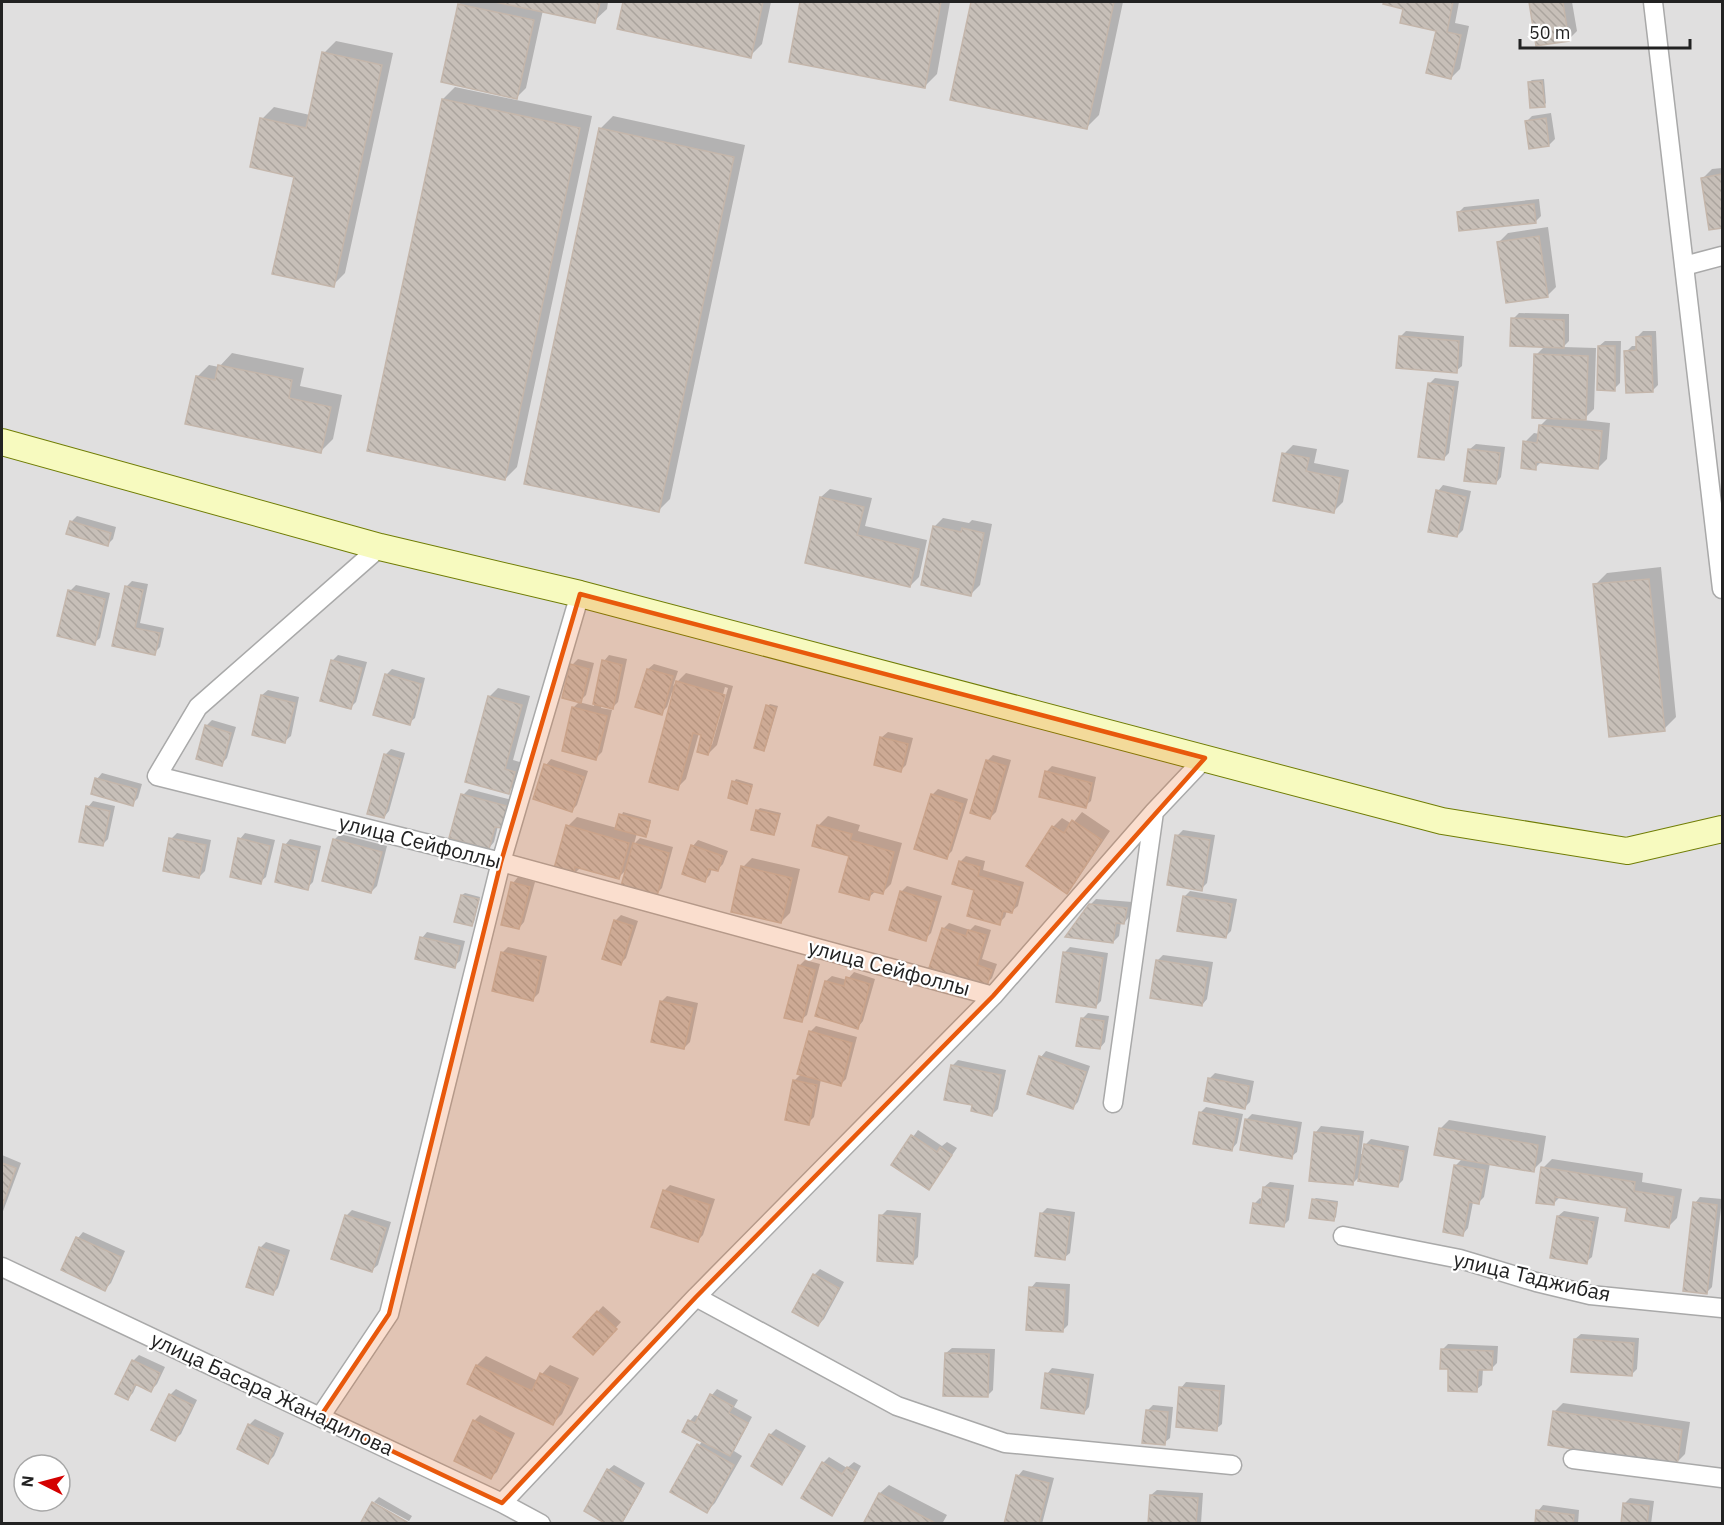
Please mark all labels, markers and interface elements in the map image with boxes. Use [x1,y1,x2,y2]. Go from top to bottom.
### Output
scale bar [1520,12,1690,50]
text: 50 m [1529,21,1571,44]
street label: улица Сейфоллы [336,807,504,875]
street label: улица Сейфоллы [805,932,973,1002]
street label: улица Таджибая [1451,1244,1614,1308]
street label: улица Басара Жанадилова [146,1324,398,1462]
north arrow [12,1453,72,1513]
text: N [17,1475,38,1488]

